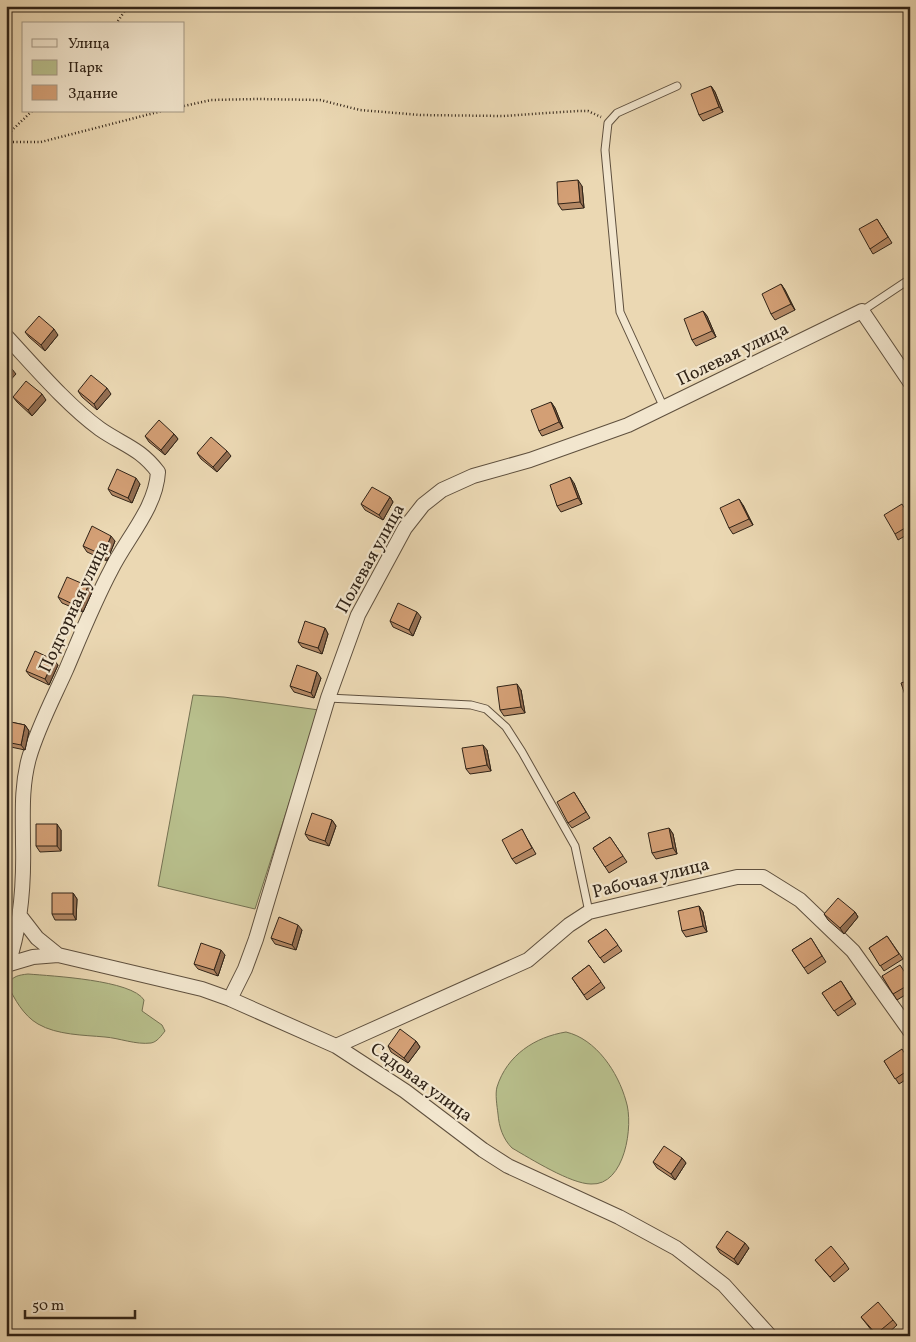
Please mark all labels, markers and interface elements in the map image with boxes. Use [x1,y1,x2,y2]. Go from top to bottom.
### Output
legend [22,22,185,112]
text: Улица [68,34,110,55]
text: Парк [68,58,103,79]
text: Здание [68,84,118,105]
street label: Полевая улица [673,317,793,393]
street label: Полевая улица [331,500,412,618]
street label: Подгорная улица [33,537,117,677]
street label: Рабочая улица [590,852,712,906]
street label: Садовая улица [365,1037,477,1129]
scale bar [25,1287,135,1319]
text: 50 m [32,1296,64,1317]

